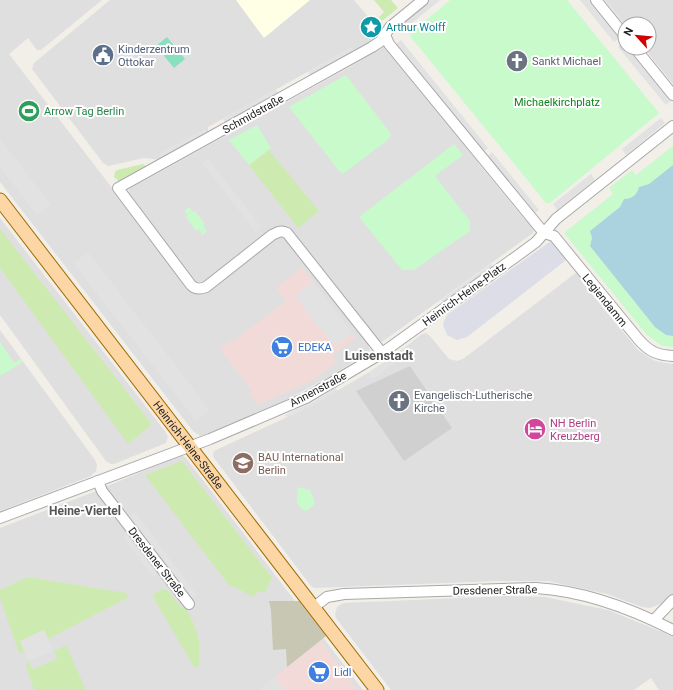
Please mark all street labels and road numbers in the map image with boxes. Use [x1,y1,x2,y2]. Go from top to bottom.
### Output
street label: Schmidstraße [220,92,286,137]
street label: Heinrich-Heine-Platz [420,260,509,329]
street label: Legiendamm [579,271,630,329]
street label: Annenstraße [288,369,349,410]
street label: Heinrich-Heine-Straße [150,399,226,492]
street label: Dresdener Straße [125,525,188,600]
street label: Dresdener Straße [453,583,538,598]

